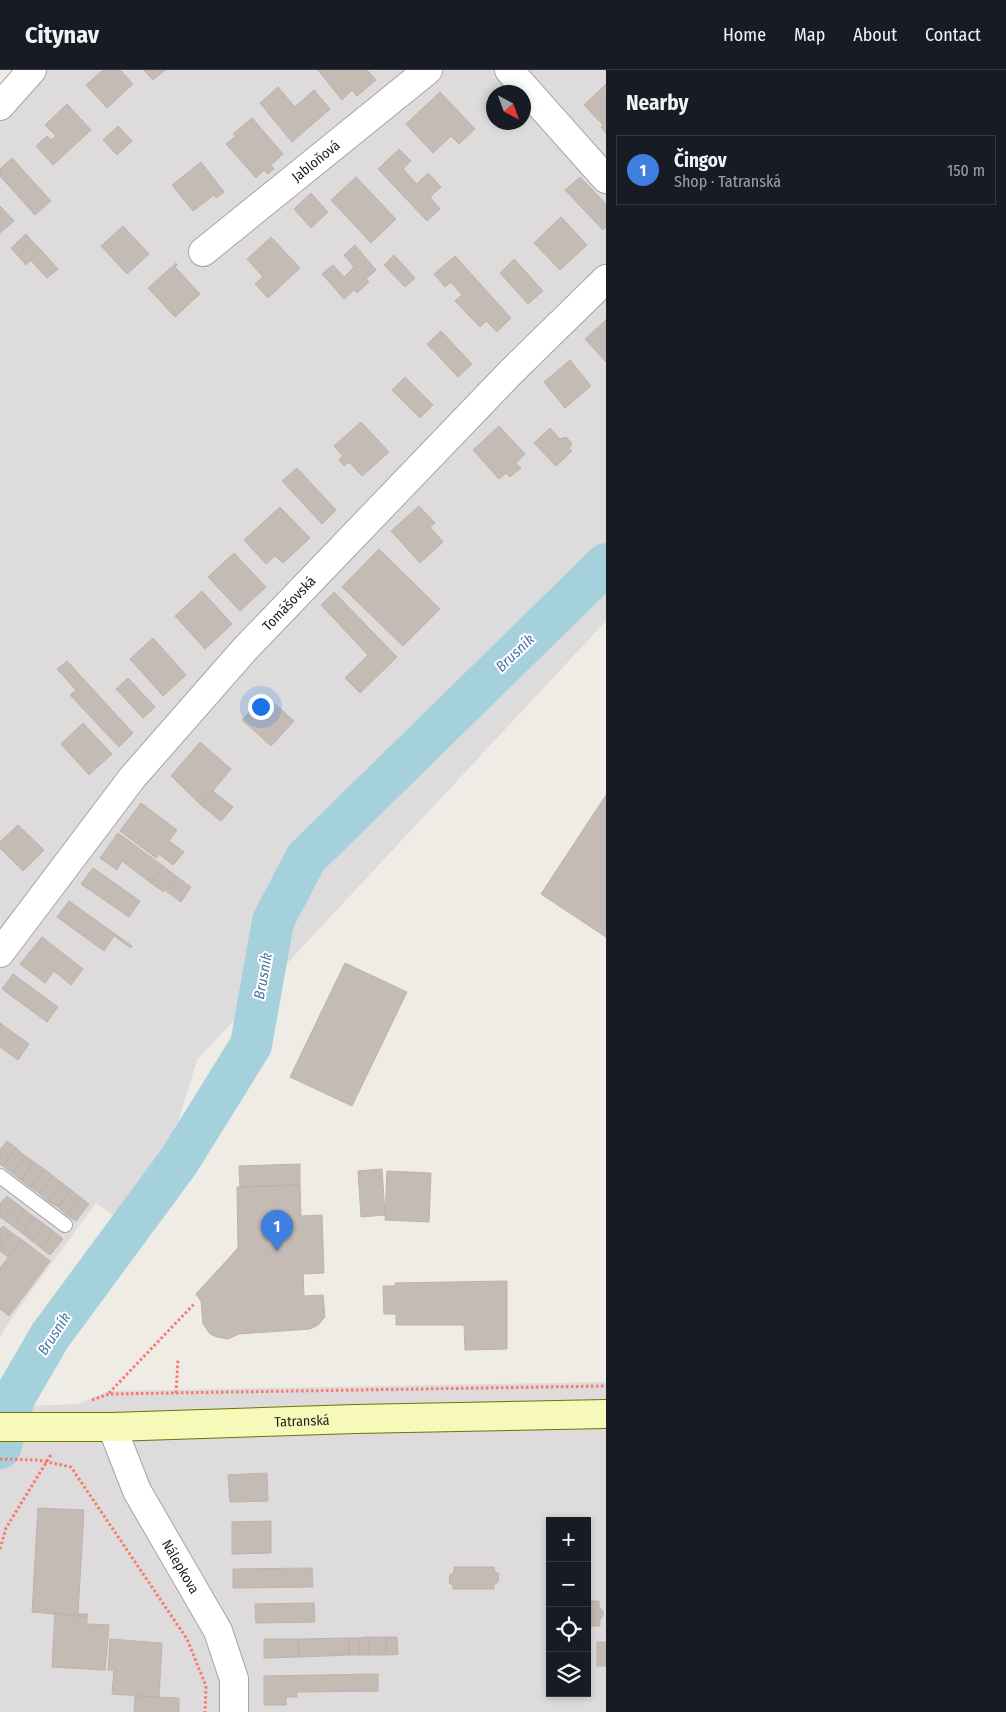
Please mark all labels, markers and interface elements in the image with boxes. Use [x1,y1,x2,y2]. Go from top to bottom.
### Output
text: Citynav [25,21,99,49]
text: Home [723,24,766,46]
text: Map [794,24,825,46]
text: About [853,24,897,46]
text: Contact [925,24,981,46]
north arrow [486,85,531,130]
text: Nearby [626,90,688,116]
street label: Jabloňová [289,137,344,186]
text: Čingov [674,149,727,172]
text: 1 [640,161,646,180]
text: 150 m [947,161,985,180]
text: Shop · Tatranská [674,172,781,191]
street label: Tomášovská [259,573,319,635]
water label: Brusník [492,630,538,676]
your location [248,694,274,720]
water label: Brusník [250,951,276,1001]
pin: 1 [261,1210,293,1251]
water label: Brusník [34,1309,75,1359]
street label: Tatranská [274,1412,330,1431]
map controls [546,1517,591,1697]
button: + [546,1517,591,1562]
street label: Nálepkova [158,1537,203,1597]
button: − [546,1562,591,1607]
button: locate [546,1607,591,1652]
button: layers [546,1652,591,1697]

